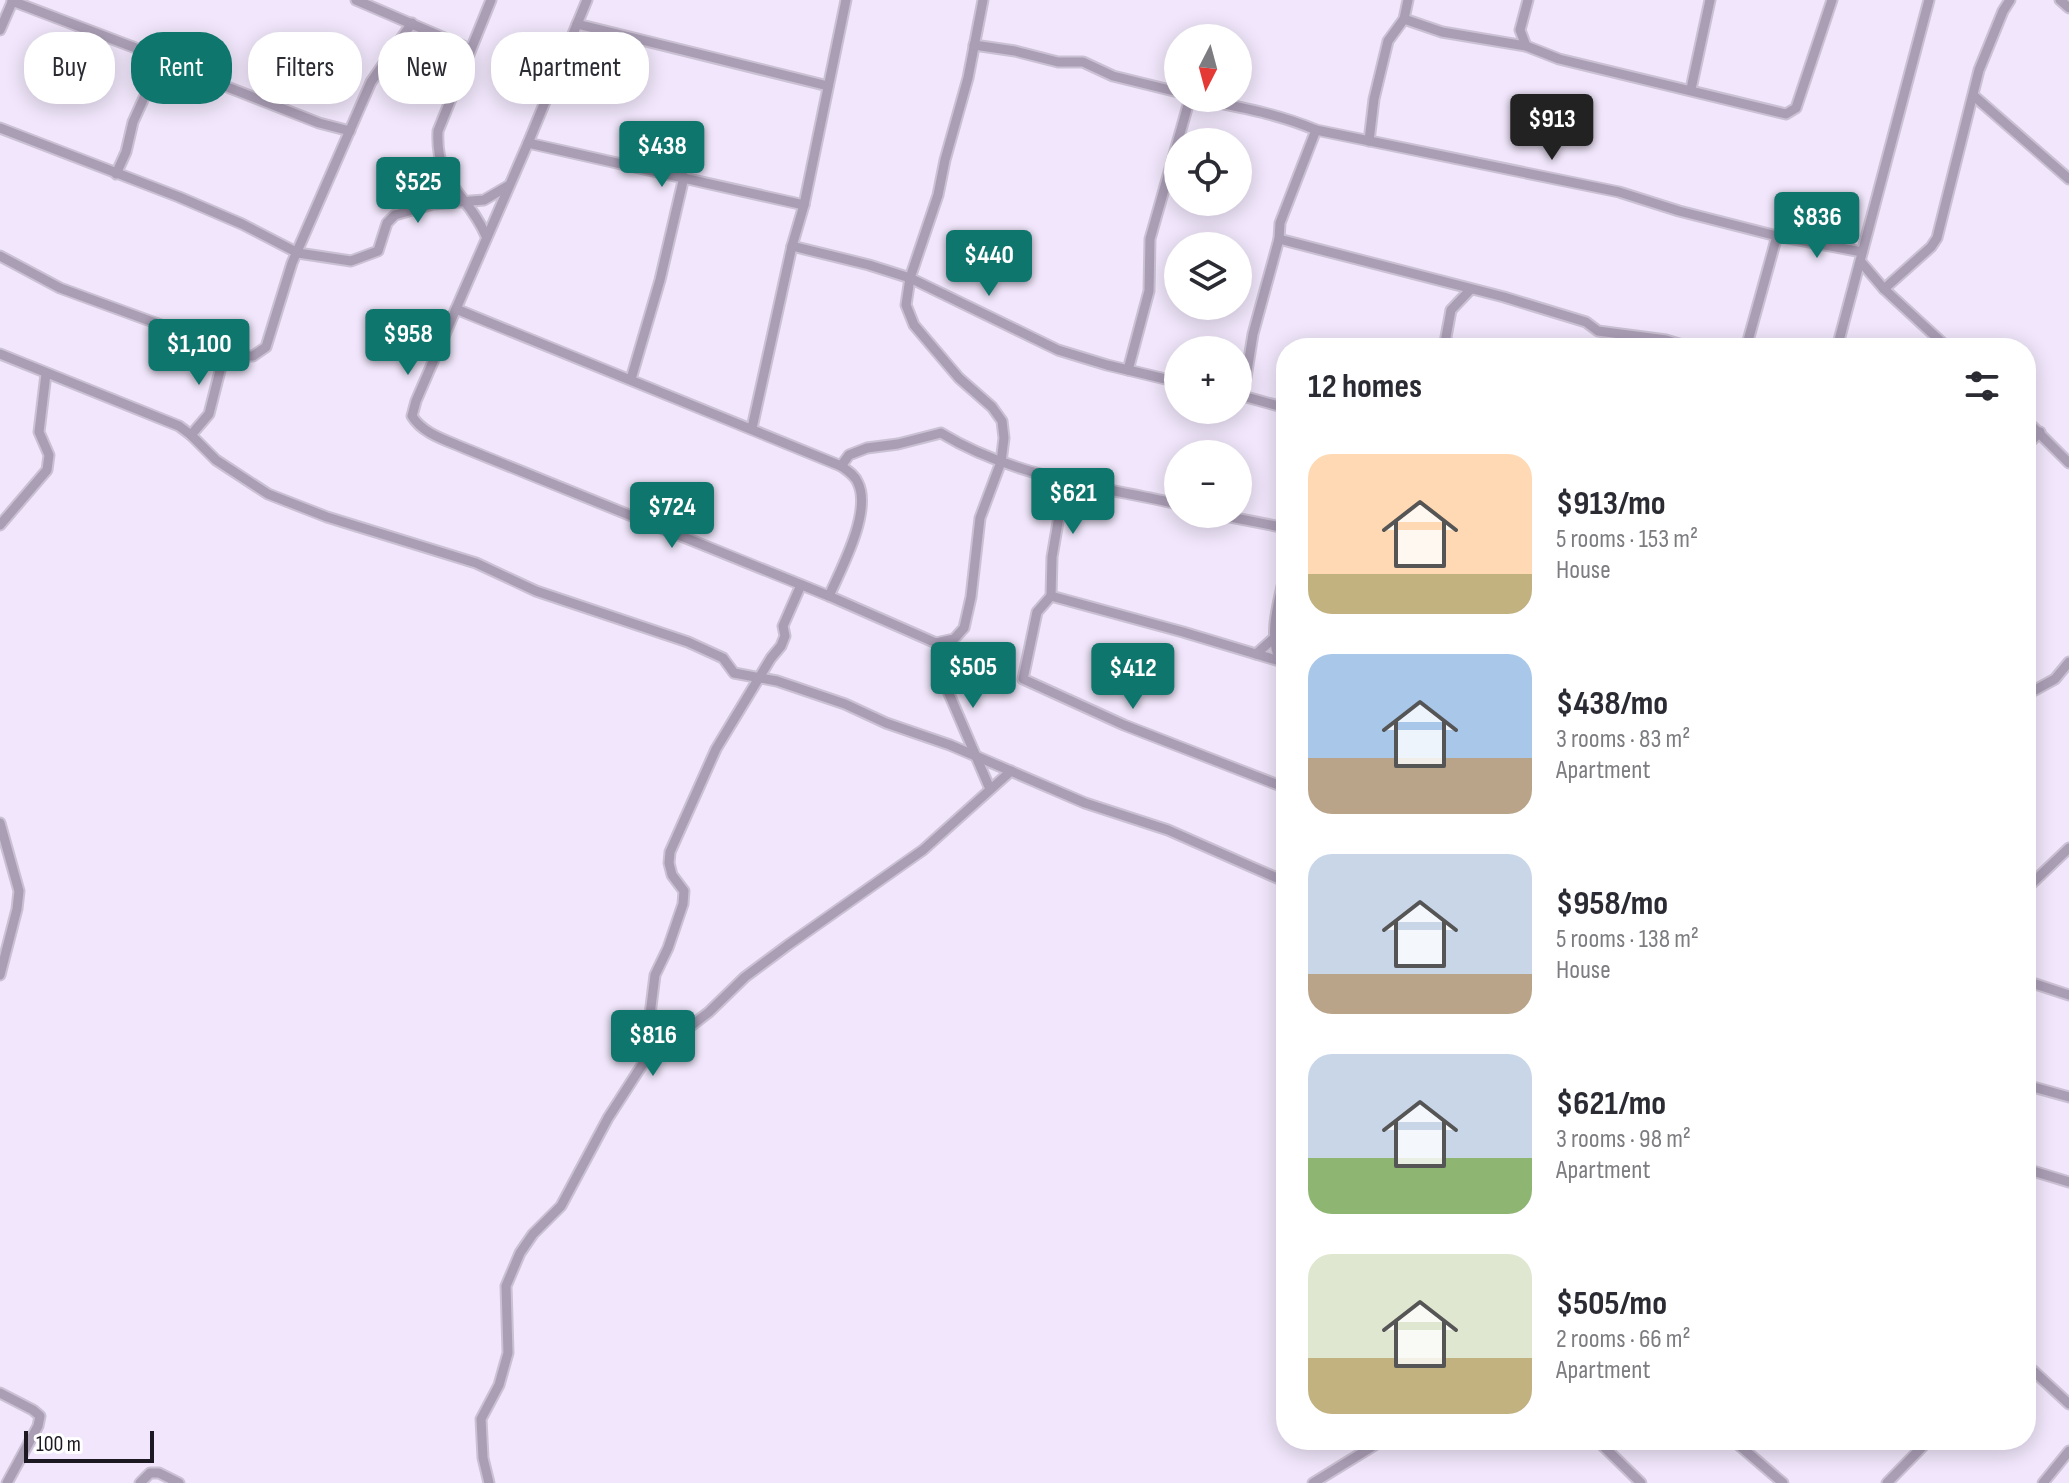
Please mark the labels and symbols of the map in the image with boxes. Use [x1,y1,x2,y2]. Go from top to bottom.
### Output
north arrow [1164,24,1252,112]
pin: $913 [1505,94,1599,162]
pin: $438 [615,121,709,189]
pin: $525 [371,157,465,225]
pin: $836 [1770,192,1864,260]
pin: $440 [942,230,1036,298]
pin: $958 [361,309,455,377]
pin: $1,100 [134,319,264,387]
pin: $621 [1026,468,1120,536]
pin: $724 [625,482,719,550]
pin: $505 [926,642,1020,710]
pin: $412 [1086,643,1180,711]
pin: $816 [606,1010,700,1078]
scale bar [24,1427,154,1463]

